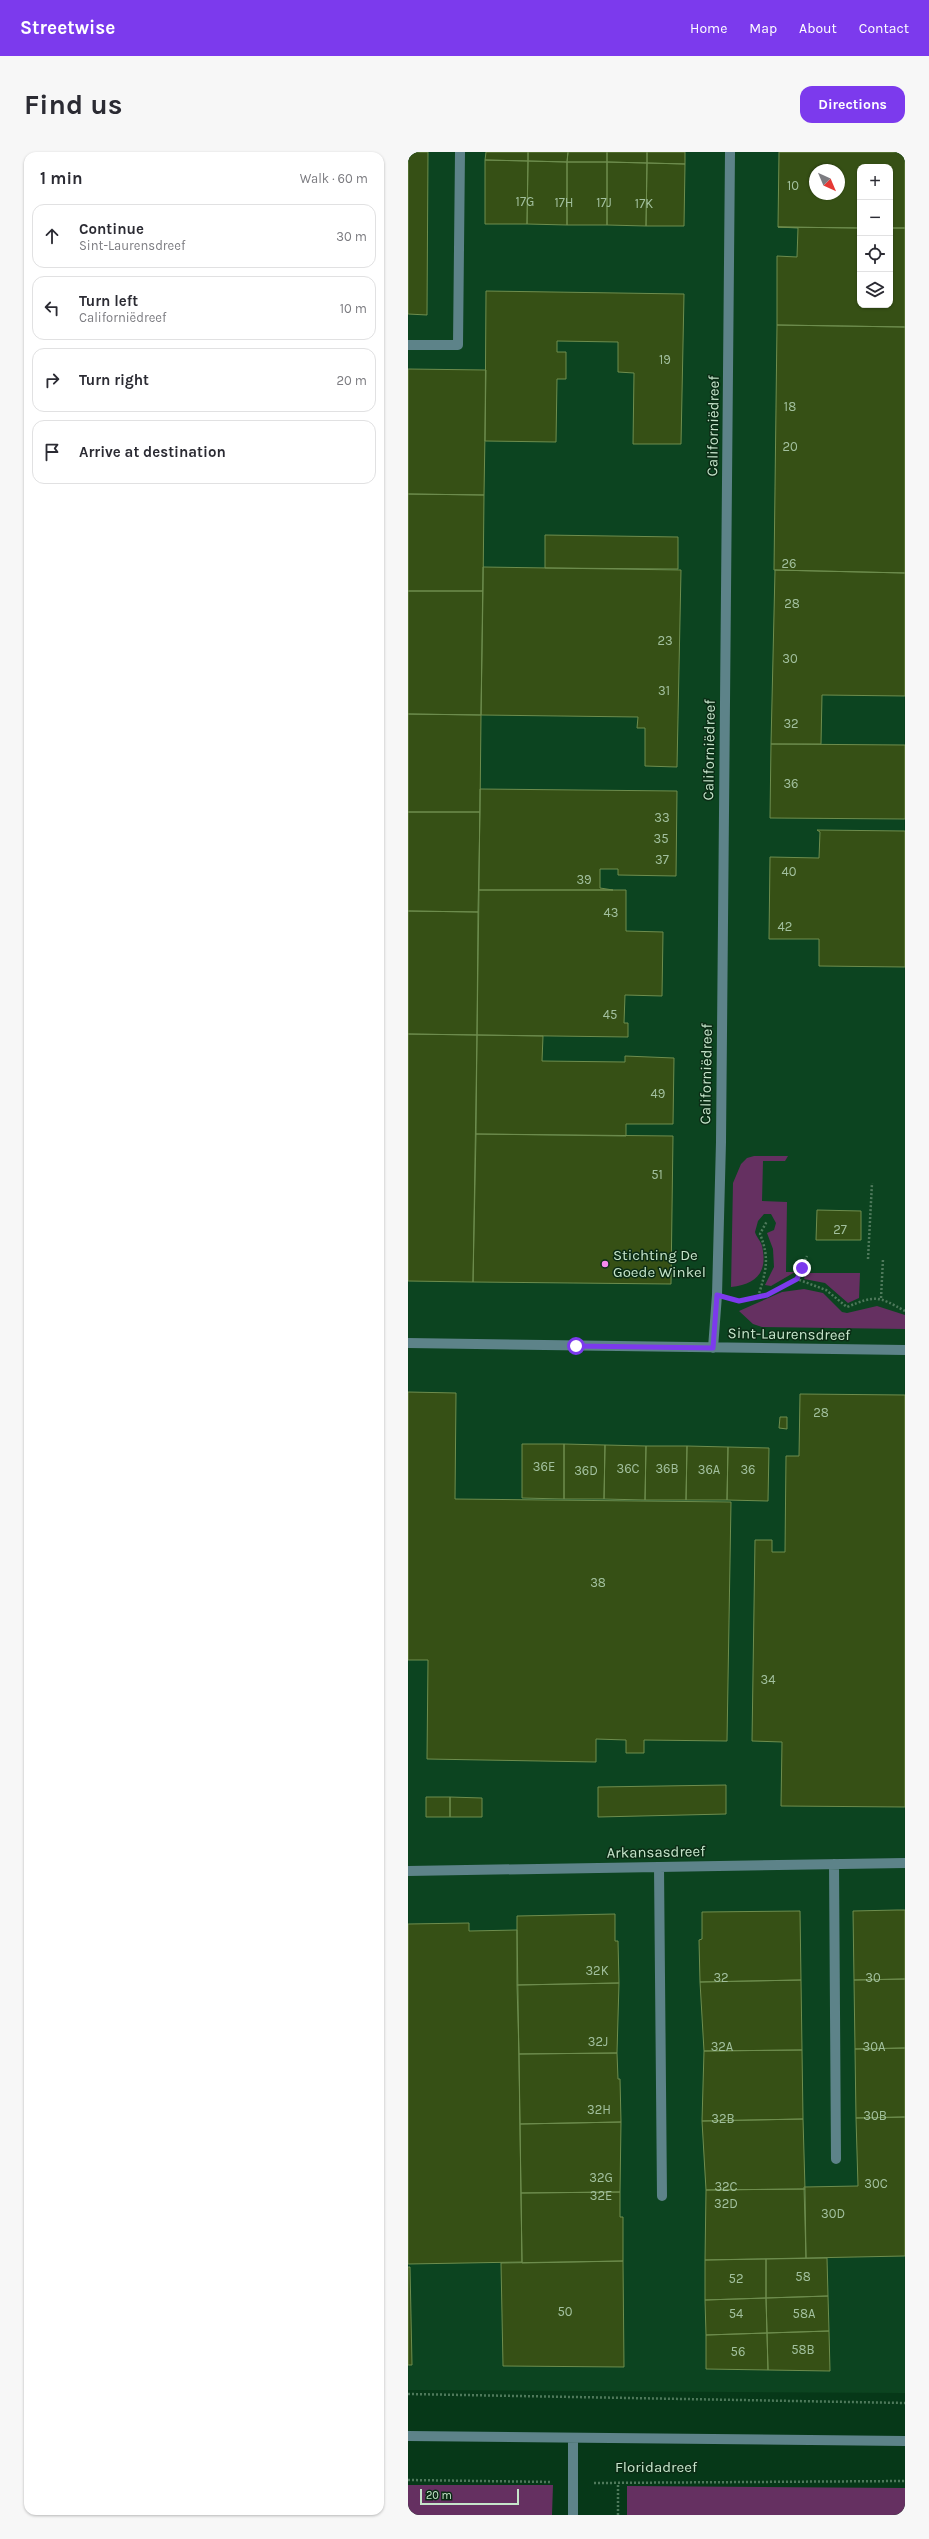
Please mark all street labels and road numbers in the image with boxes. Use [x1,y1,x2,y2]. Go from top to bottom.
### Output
street label: Californiëdreef [703,375,723,477]
street label: Californiëdreef [699,699,719,801]
street label: Californiëdreef [696,1023,716,1125]
street label: Sint-Laurensdreef [727,1324,851,1344]
street label: Arkansasdreef [607,1842,706,1862]
street label: Floridadreef [615,2458,698,2476]

